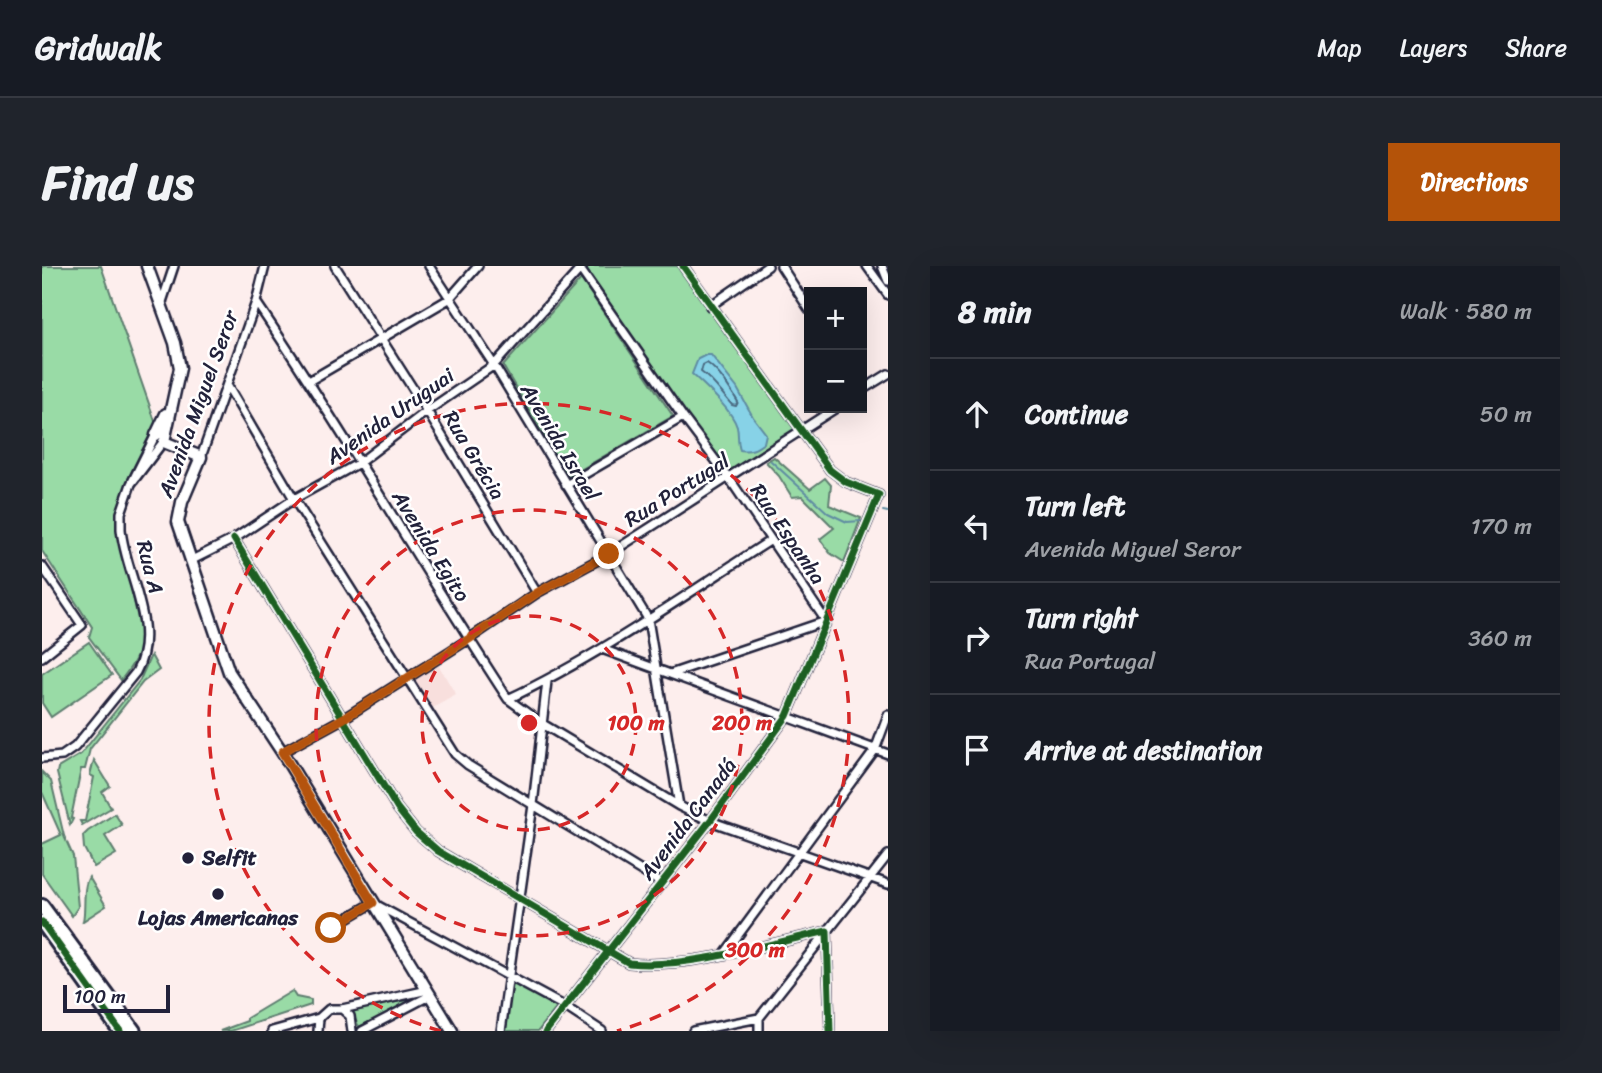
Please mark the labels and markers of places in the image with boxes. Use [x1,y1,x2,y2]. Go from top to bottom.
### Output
centre of rings [517,711,541,735]
place label: Selfit [201,839,258,877]
marker: Selfit [180,850,196,866]
marker: Lojas Americanas [210,886,226,902]
place label: Lojas Americanas [138,899,299,937]

